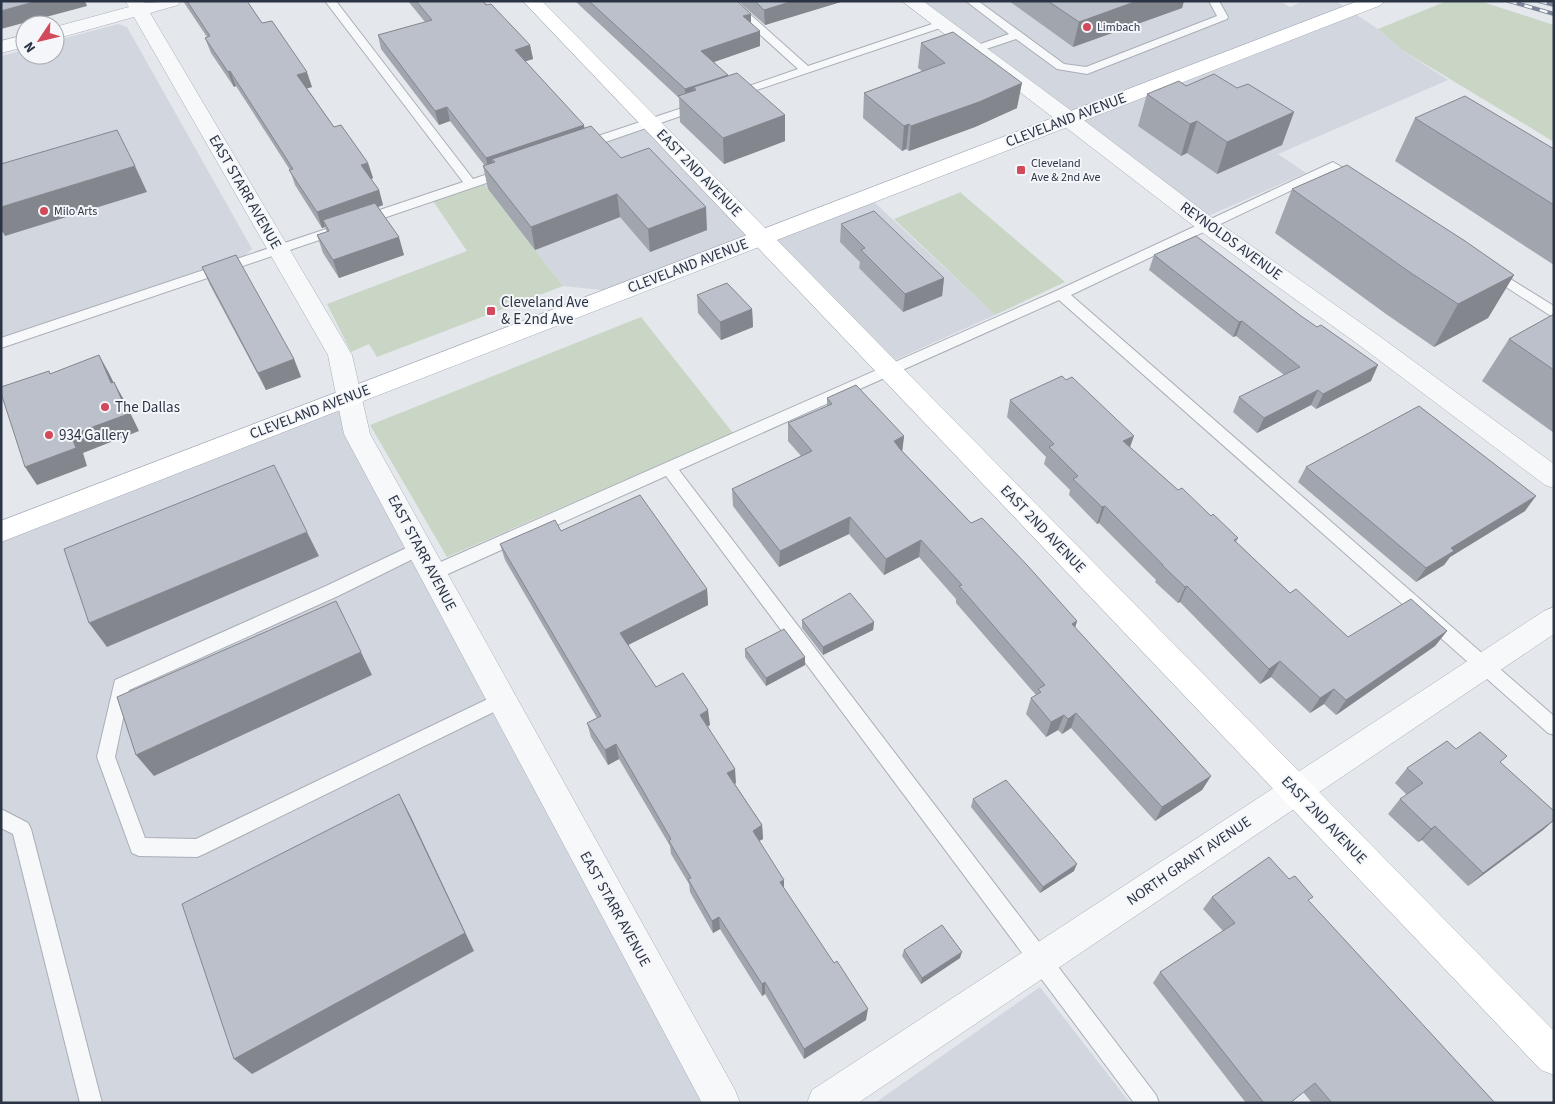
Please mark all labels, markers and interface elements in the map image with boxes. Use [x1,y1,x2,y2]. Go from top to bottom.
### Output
north arrow [15,15,65,65]
place label: Limbach [1097,19,1140,36]
marker: Limbach [1081,21,1093,33]
text: N [19,37,41,56]
street label: CLEVELAND AVENUE [1003,87,1129,153]
street label: EAST 2ND AVENUE [651,124,747,222]
street label: EAST STARR AVENUE [204,131,286,253]
place label: Cleveland Ave & 2nd Ave [1031,155,1101,186]
marker: Cleveland Ave & 2nd Ave [1015,164,1027,176]
street label: REYNOLDS AVENUE [1176,197,1286,285]
place label: Milo Arts [54,203,97,220]
marker: Milo Arts [38,205,50,217]
street label: CLEVELAND AVENUE [625,233,751,299]
place label: Cleveland Ave & E 2nd Ave [501,292,589,330]
marker: Cleveland Ave & E 2nd Ave [485,305,497,317]
street label: CLEVELAND AVENUE [247,379,373,445]
place label: The Dallas [115,397,180,418]
marker: The Dallas [99,401,111,413]
place label: 934 Gallery [59,425,129,446]
marker: 934 Gallery [43,429,55,441]
street label: EAST 2ND AVENUE [995,480,1091,578]
street label: EAST STARR AVENUE [382,491,462,615]
street label: EAST 2ND AVENUE [1276,771,1372,869]
street label: NORTH GRANT AVENUE [1122,811,1256,911]
street label: EAST STARR AVENUE [575,847,656,971]

